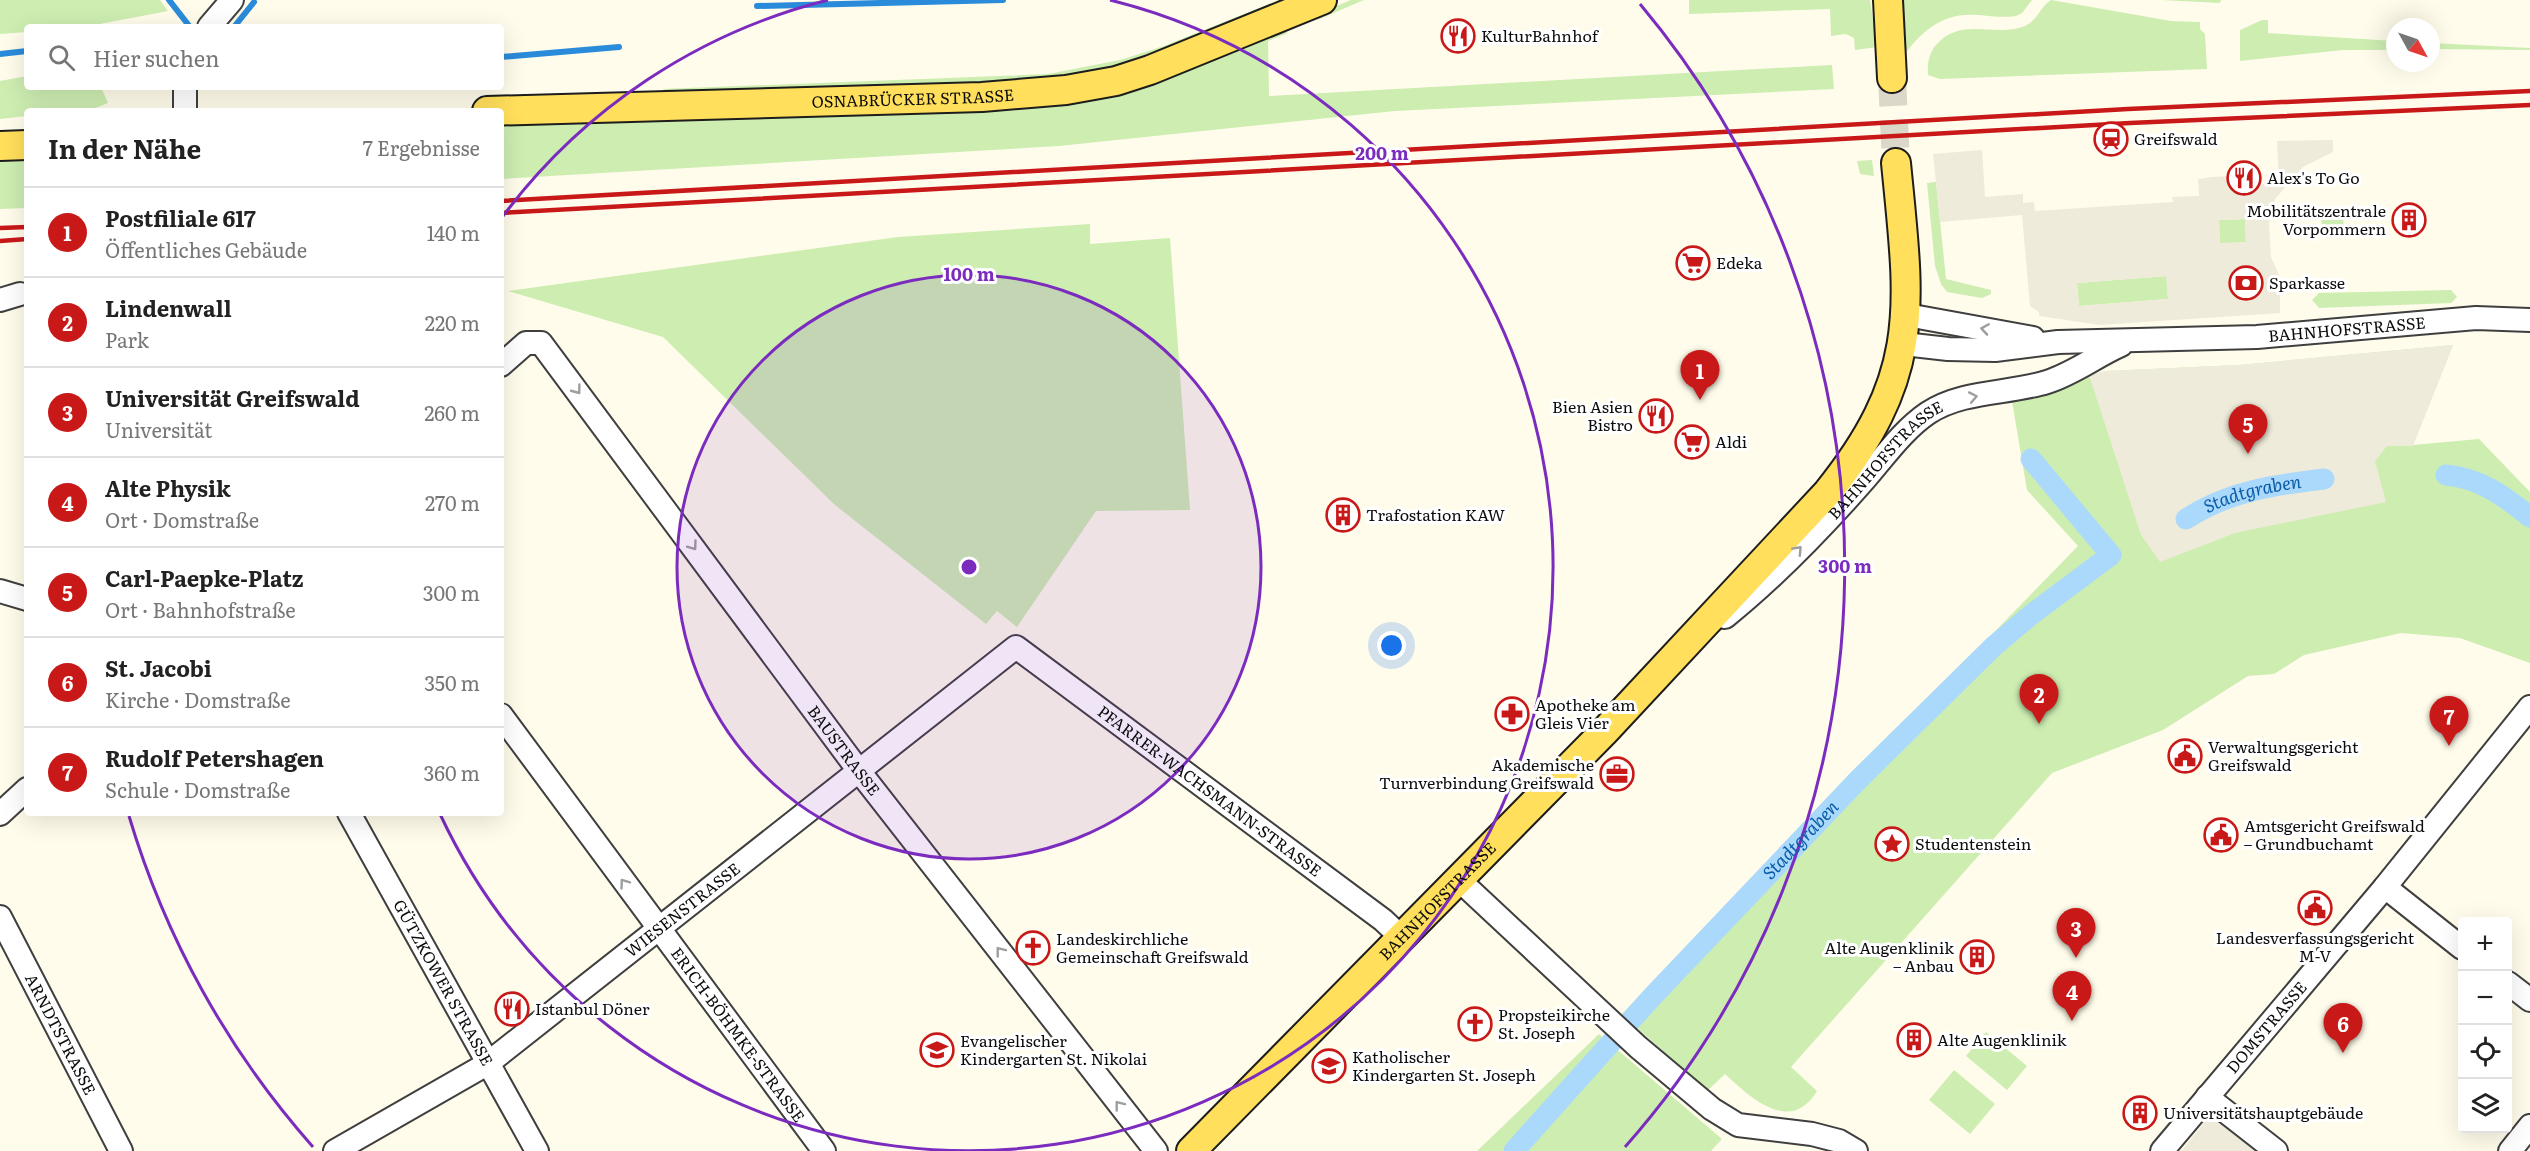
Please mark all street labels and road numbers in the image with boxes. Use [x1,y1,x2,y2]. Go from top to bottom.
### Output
street label: OSNABRÜCKER STRASSE [811,81,1015,113]
street label: BAHNHOFSTRASSE [2267,309,2426,347]
street label: BAHNHOFSTRASSE [1821,394,1947,524]
street label: PFARRER-WACHSMANN-STRASSE [1093,699,1327,882]
street label: BAUSTRASSE [803,700,887,800]
street label: BAHNHOFSTRASSE [1373,836,1501,965]
street label: WIESENSTRASSE [619,856,745,962]
street label: GÜTZKOWER STRASSE [388,895,500,1069]
street label: ERICH-BÖHMKE-STRASSE [666,942,812,1127]
street label: ARNDTSTRASSE [20,969,103,1099]
street label: DOMSTRASSE [2220,975,2312,1078]

